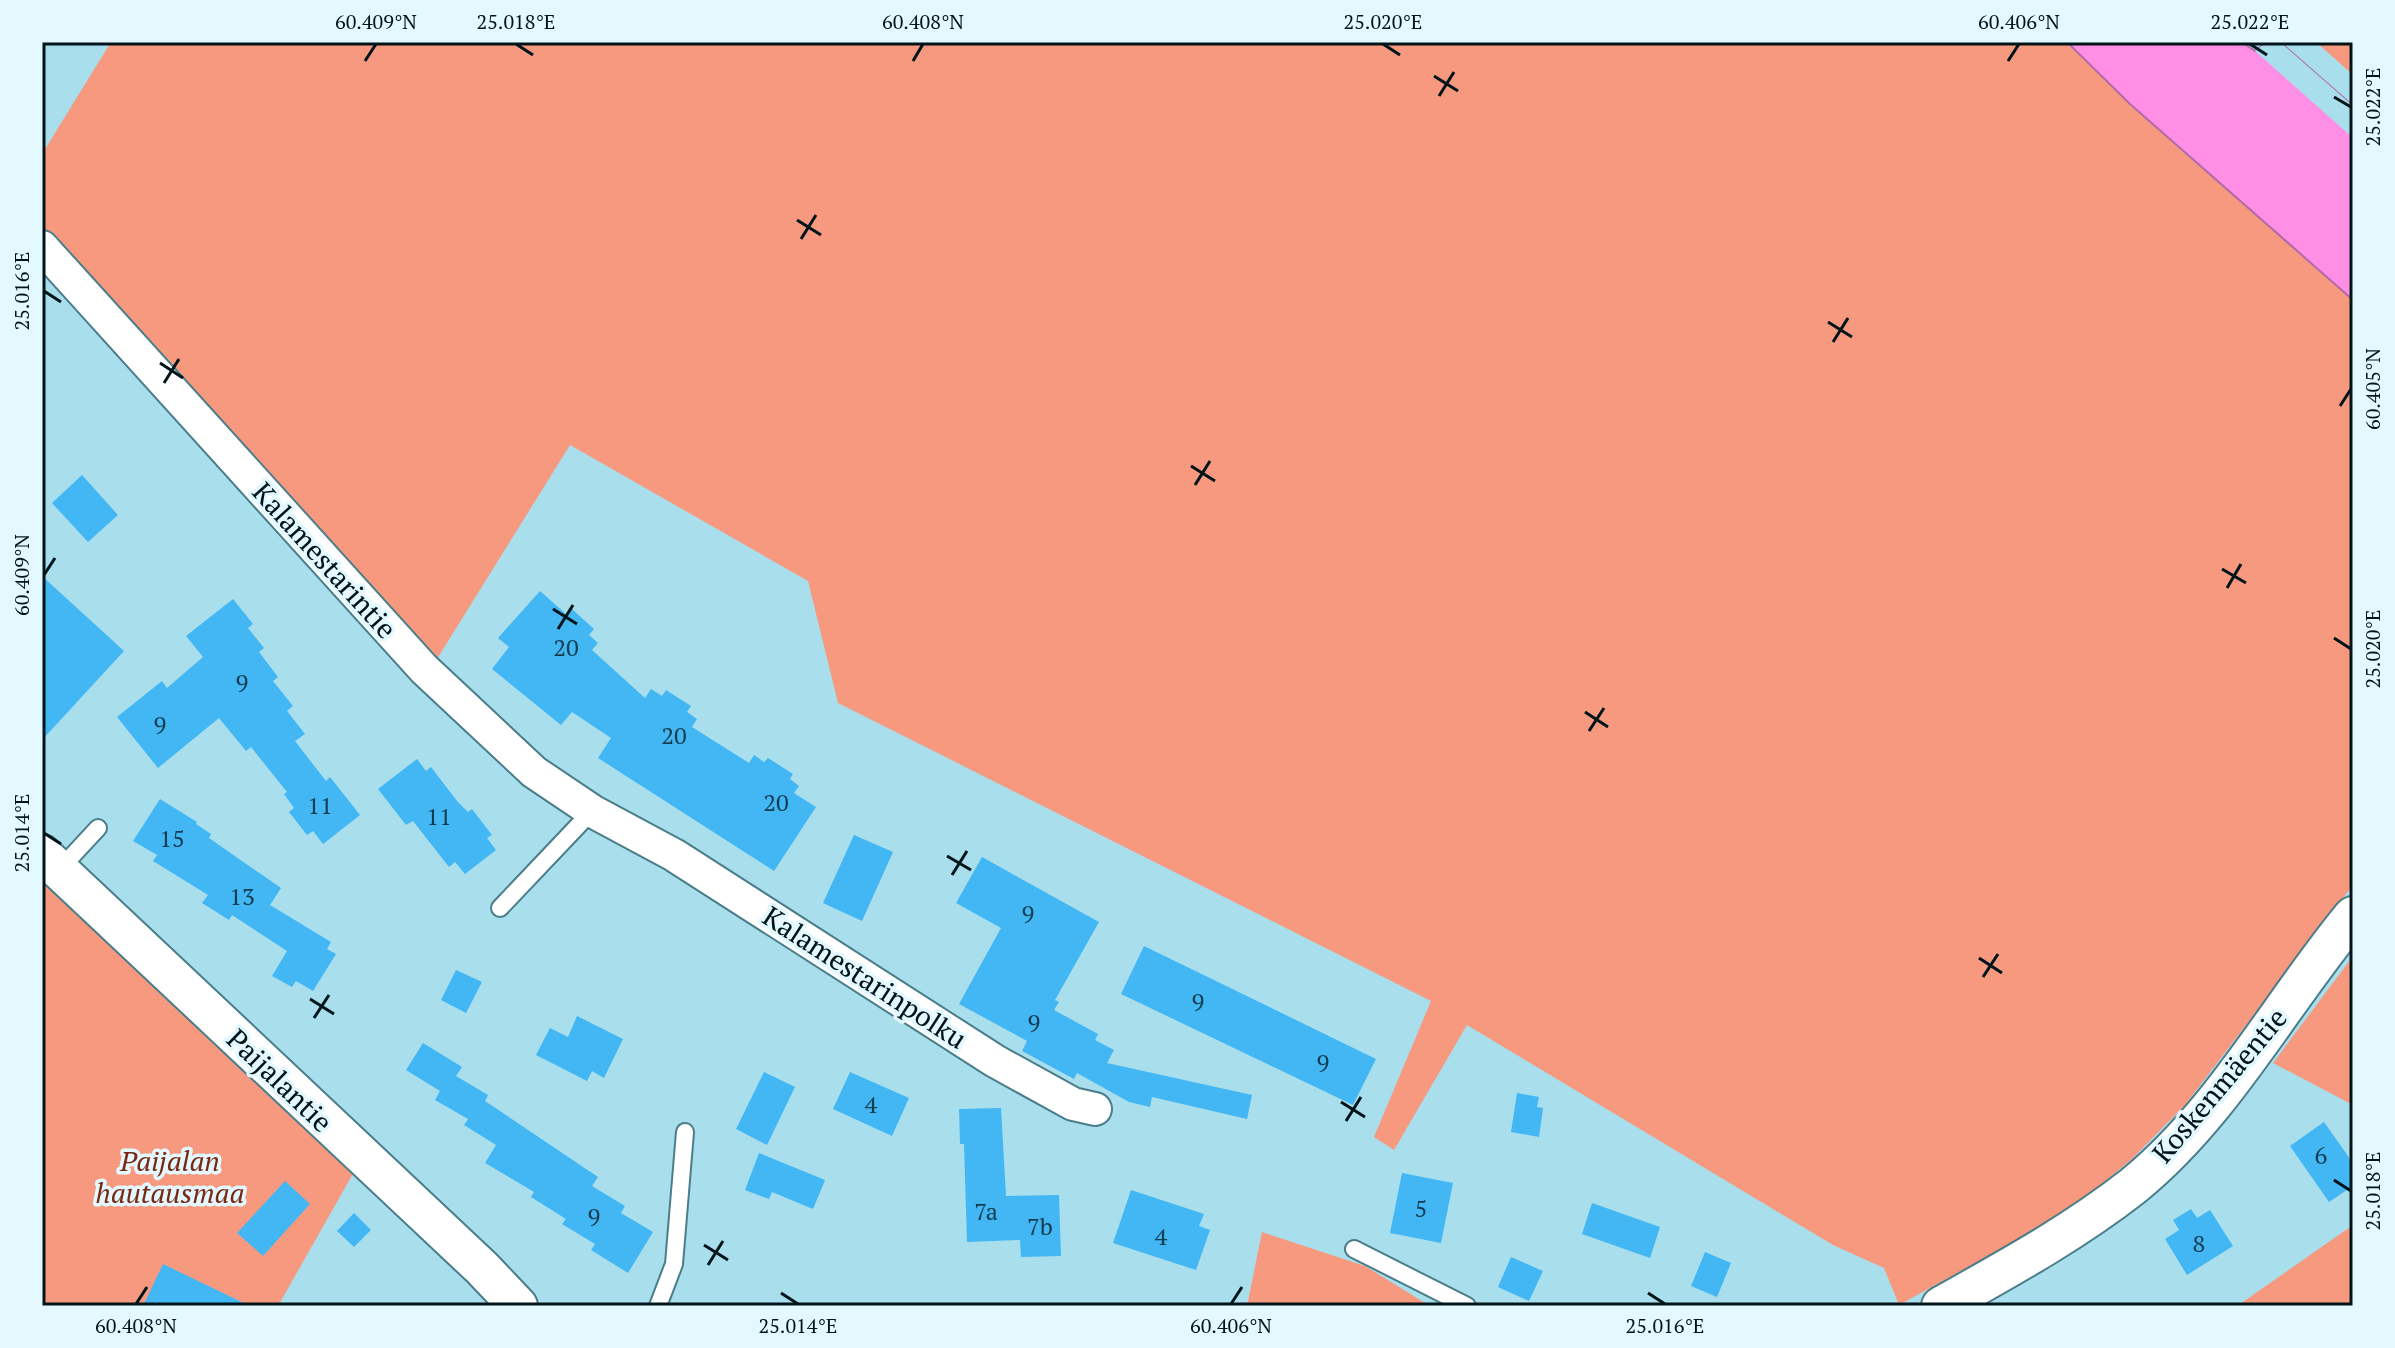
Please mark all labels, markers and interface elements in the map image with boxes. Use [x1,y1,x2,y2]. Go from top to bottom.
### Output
text: 60.409°N [335,8,417,35]
text: 25.018°E [477,8,556,35]
text: 60.408°N [882,8,964,35]
text: 25.020°E [1344,8,1423,35]
text: 60.406°N [1978,8,2060,35]
text: 25.022°E [2211,8,2290,35]
text: 25.022°E [2359,68,2386,147]
text: 25.016°E [8,252,35,331]
text: 60.405°N [2359,348,2386,430]
street label: Kalamestarintie [245,474,405,646]
text: 60.409°N [8,534,35,616]
text: 25.020°E [2359,610,2386,689]
house number: 20 [553,631,579,663]
house number: 9 [236,666,248,698]
house number: 9 [154,708,166,740]
house number: 20 [661,719,687,751]
house number: 20 [763,786,789,818]
house number: 11 [307,789,333,821]
text: 25.014°E [8,794,35,873]
house number: 11 [426,800,452,832]
house number: 15 [159,822,185,854]
house number: 13 [229,880,255,912]
street label: Kalamestarinpolku [756,897,974,1057]
house number: 9 [1022,897,1034,929]
house number: 9 [1192,985,1204,1017]
street label: Koskenmäentie [2143,1000,2295,1170]
house number: 9 [1028,1006,1040,1038]
street label: Paijalantie [219,1020,341,1140]
house number: 9 [1317,1046,1329,1078]
house number: 4 [865,1088,878,1120]
house number: 6 [2315,1139,2328,1171]
park label: Paijalan hautausmaa [95,1142,245,1211]
text: 25.018°E [2359,1152,2386,1231]
house number: 5 [1415,1192,1427,1224]
house number: 7a [974,1195,998,1227]
house number: 9 [588,1200,600,1232]
house number: 7b [1027,1210,1053,1242]
house number: 4 [1155,1220,1168,1252]
house number: 8 [2193,1227,2205,1259]
text: 60.408°N [95,1312,177,1339]
text: 25.014°E [759,1312,838,1339]
text: 60.406°N [1190,1312,1272,1339]
text: 25.016°E [1626,1312,1705,1339]

